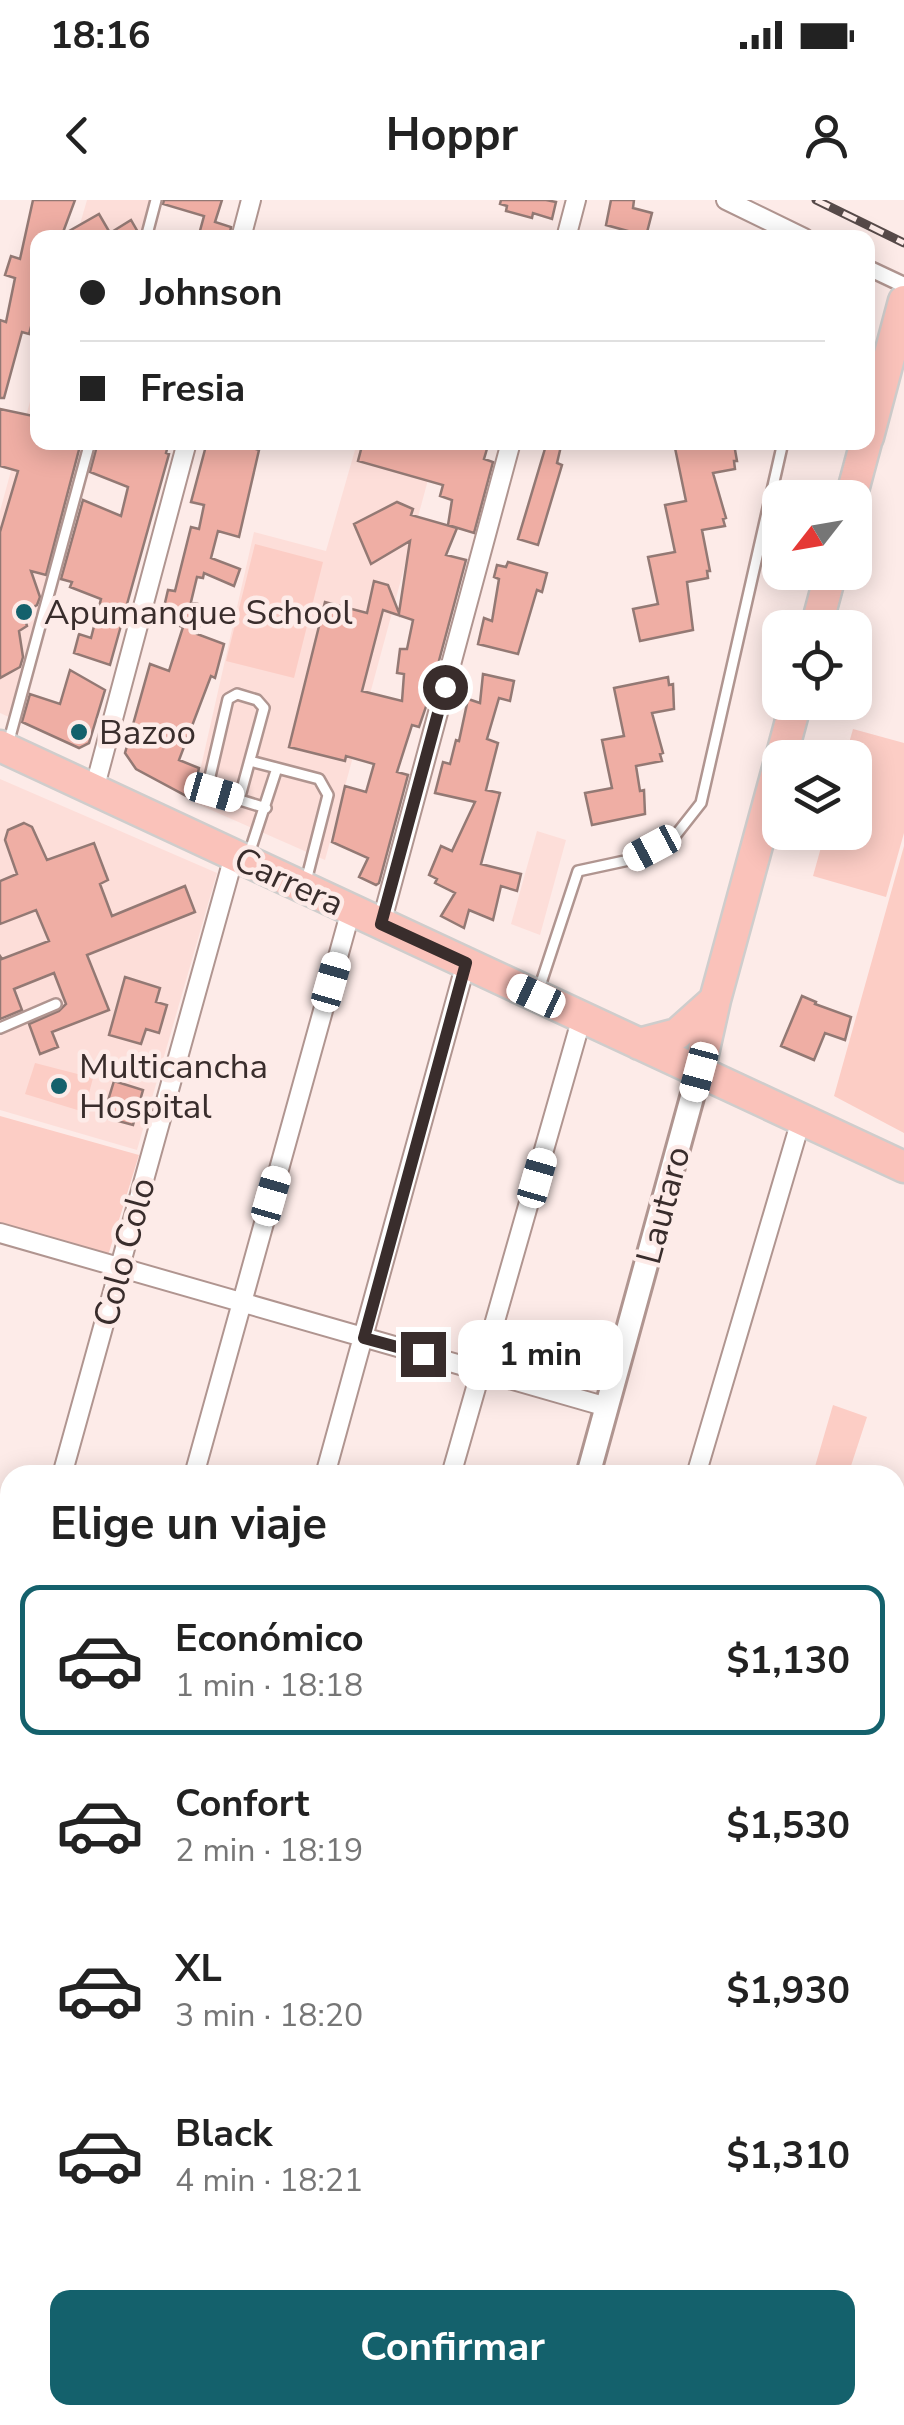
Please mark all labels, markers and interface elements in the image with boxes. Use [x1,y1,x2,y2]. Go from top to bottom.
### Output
text: 18:16 [50,10,151,61]
text: Hoppr [386,105,518,166]
icon: back [50,108,105,163]
icon: person [799,108,854,163]
text: Johnson [140,267,283,318]
text: Fresia [140,363,245,414]
north arrow [762,480,872,590]
map controls [762,480,872,850]
place label: Apumanque School [44,589,353,636]
marker: Apumanque School [13,601,35,623]
button: locate [762,610,872,720]
route start [423,665,468,710]
place label: Bazoo [99,709,196,756]
marker: Bazoo [68,721,90,743]
button: layers [762,740,872,850]
car [181,769,247,815]
car [618,821,686,875]
street label: Carrera [226,836,351,927]
car [308,949,354,1015]
car [502,970,570,1022]
car [677,1039,721,1105]
place label: Multicancha Hospital [79,1043,268,1130]
marker: Multicancha Hospital [48,1075,70,1097]
street label: Lautaro [625,1141,702,1269]
car [514,1145,560,1211]
car [248,1163,294,1229]
street label: Colo Colo [82,1173,167,1332]
callout: 1 min [458,1319,623,1389]
route end [401,1332,446,1377]
text: 1 min [499,1333,582,1376]
text: Elige un viaje [50,1494,327,1555]
text: Económico [175,1613,364,1664]
icon: car [55,1615,145,1705]
text: $1,130 [727,1635,850,1686]
text: 1 min · 18:18 [175,1664,363,1707]
text: Confort [175,1778,309,1829]
icon: car [55,1780,145,1870]
text: $1,530 [727,1800,850,1851]
text: 2 min · 18:19 [175,1829,363,1872]
text: XL [175,1943,222,1994]
icon: car [55,1945,145,2035]
text: $1,930 [727,1965,850,2016]
text: 3 min · 18:20 [175,1994,363,2037]
text: Black [175,2108,272,2159]
icon: car [55,2110,145,2200]
text: $1,310 [727,2130,850,2181]
text: 4 min · 18:21 [175,2159,363,2202]
button: Confirmar [50,2290,855,2405]

